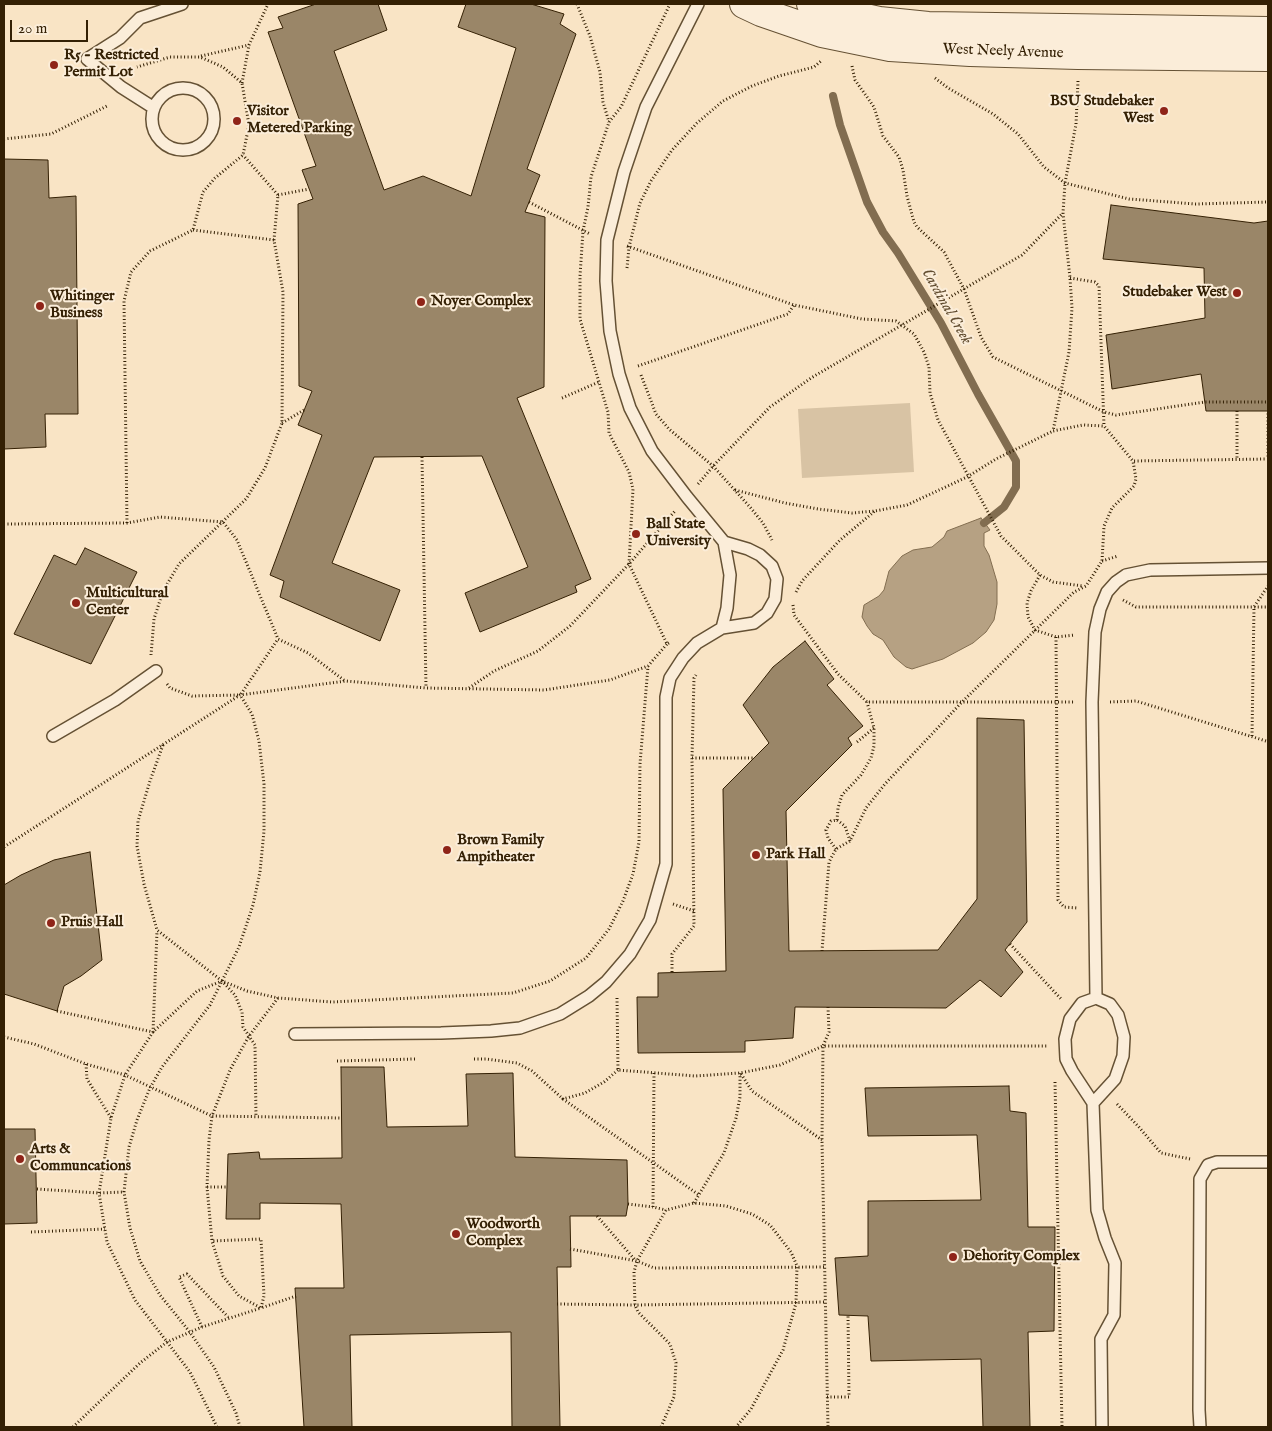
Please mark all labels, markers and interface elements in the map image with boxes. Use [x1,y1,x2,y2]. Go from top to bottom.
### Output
scale bar [12,10,90,42]
text: 20 m [18,19,47,38]
street label: West Neely Avenue [942,41,1064,63]
place label: R5 - Restricted Permit Lot [64,47,159,82]
marker: R5 - Restricted Permit Lot [48,59,60,71]
place label: BSU Studebaker West [1050,93,1154,128]
place label: Visitor Metered Parking [247,103,352,138]
marker: BSU Studebaker West [1158,105,1170,117]
marker: Visitor Metered Parking [231,115,243,127]
water label: Cardinal Creek [917,266,975,348]
place label: Studebaker West [1123,284,1227,302]
marker: Studebaker West [1231,287,1243,299]
place label: Whitinger Business [50,288,115,323]
place label: Noyer Complex [431,293,531,311]
marker: Noyer Complex [415,296,427,308]
marker: Whitinger Business [34,300,46,312]
place label: Ball State University [646,516,711,551]
marker: Ball State University [630,528,642,540]
place label: Multicultural Center [86,585,168,620]
marker: Multicultural Center [70,597,82,609]
place label: Brown Family Ampitheater [457,832,544,867]
marker: Brown Family Ampitheater [441,844,453,856]
place label: Park Hall [766,846,825,864]
marker: Park Hall [750,849,762,861]
place label: Pruis Hall [61,914,123,932]
marker: Pruis Hall [45,917,57,929]
place label: Arts & Communcations [30,1141,131,1176]
marker: Arts & Communcations [14,1153,26,1165]
place label: Woodworth Complex [466,1216,540,1251]
marker: Woodworth Complex [450,1228,462,1240]
place label: Dehority Complex [963,1248,1080,1266]
marker: Dehority Complex [947,1251,959,1263]

